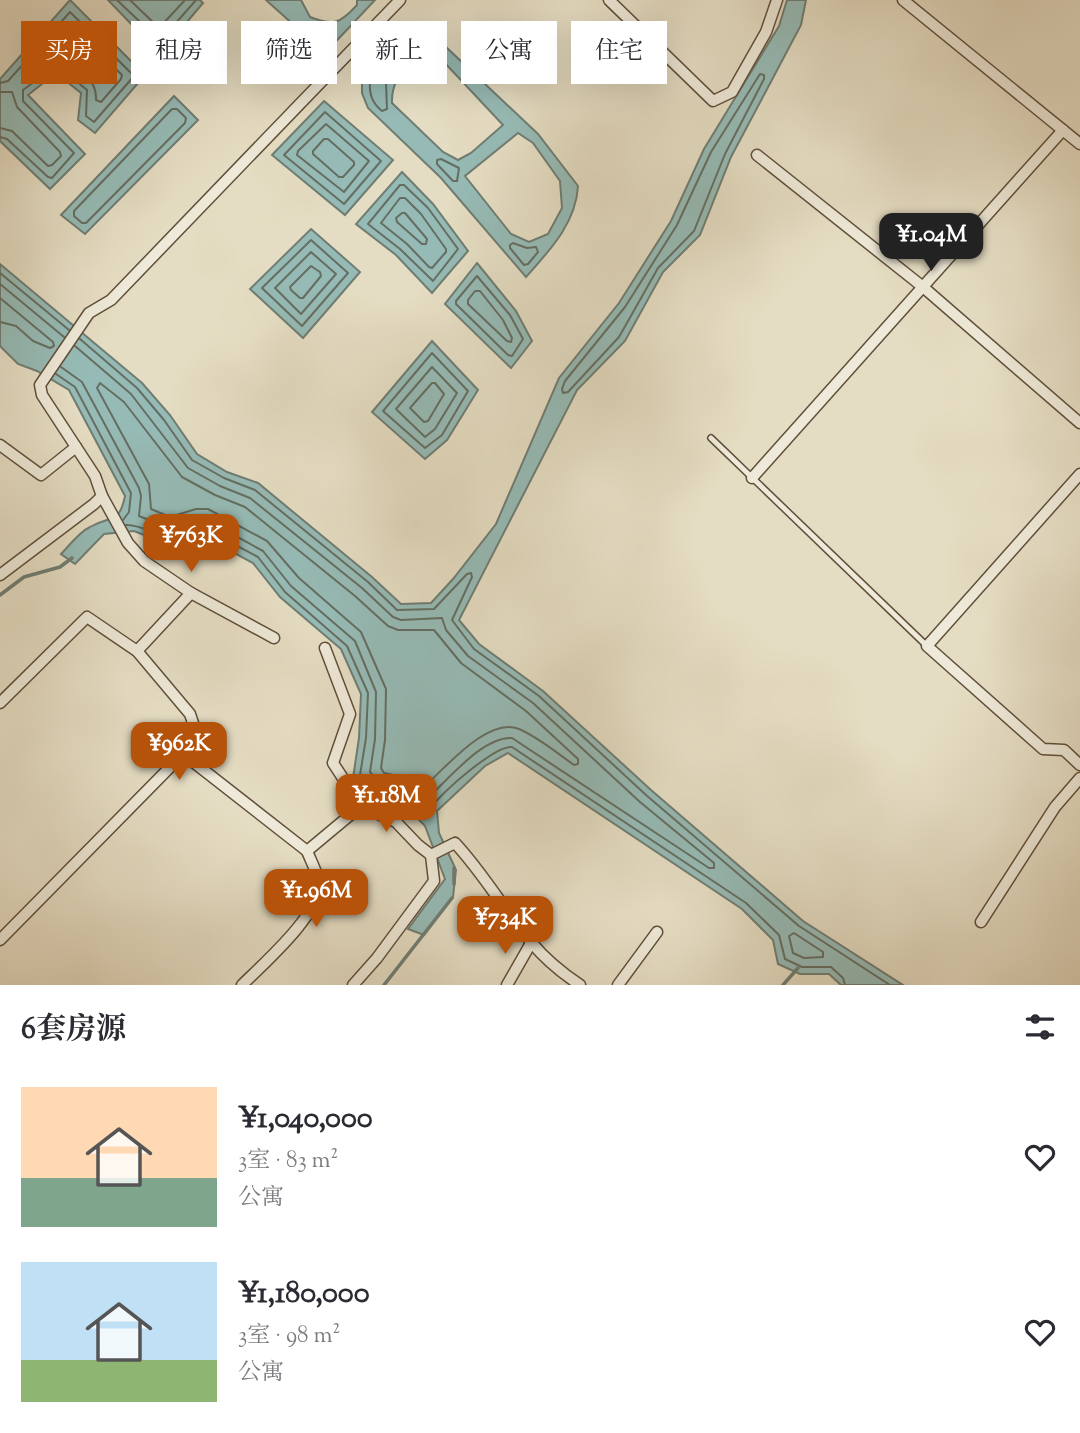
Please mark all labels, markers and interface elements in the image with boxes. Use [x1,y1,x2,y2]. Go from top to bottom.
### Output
chip: 买房 [21,21,117,84]
chip: 租房 [131,21,227,84]
chip: 筛选 [241,21,337,84]
chip: 新上 [351,21,447,84]
chip: 公寓 [461,21,557,84]
chip: 住宅 [571,21,667,84]
pin: ¥1.04M [874,214,988,273]
text: ¥1.04M [895,219,967,252]
pin: ¥763K [142,514,240,574]
text: ¥763K [159,520,223,553]
pin: ¥962K [130,722,228,782]
text: ¥962K [147,728,211,761]
pin: ¥1.18M [329,774,443,834]
text: ¥1.18M [352,780,420,813]
pin: ¥1.96M [259,870,373,929]
text: ¥1.96M [280,875,352,908]
pin: ¥734K [456,897,554,956]
text: ¥734K [473,902,537,935]
icon: filters [1021,1008,1059,1046]
text: 6套房源 [21,1009,126,1052]
text: ¥1,040,000 [238,1098,373,1141]
icon: home [77,1115,161,1199]
icon: heart [1021,1138,1059,1176]
text: 3室 · 83 m² [238,1145,338,1178]
text: 公寓 [238,1182,284,1215]
text: ¥1,180,000 [238,1273,370,1316]
icon: home [77,1290,161,1374]
icon: heart [1021,1313,1059,1351]
text: 3室 · 98 m² [238,1320,340,1353]
text: 公寓 [238,1357,284,1390]

